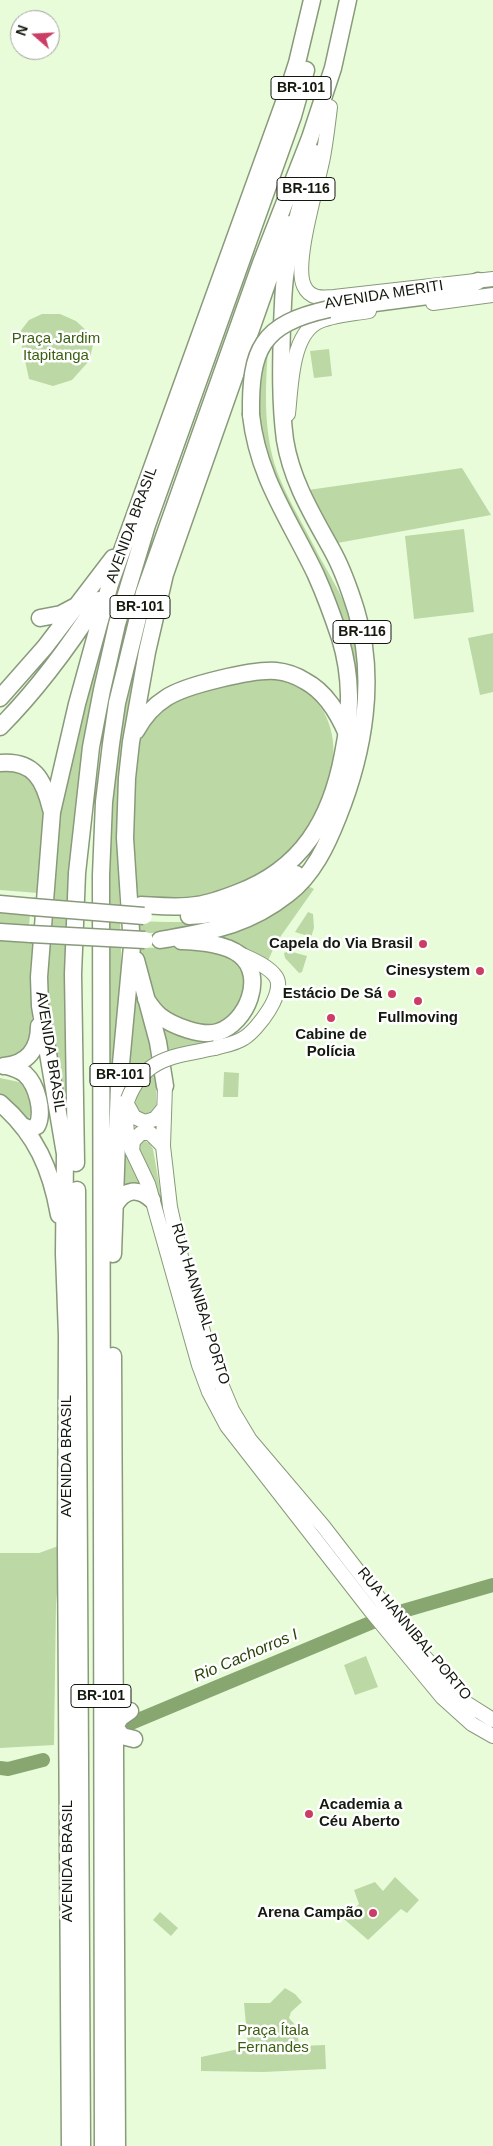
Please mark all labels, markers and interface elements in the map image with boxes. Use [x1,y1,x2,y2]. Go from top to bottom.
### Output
north arrow [10,10,60,60]
text: N [13,23,31,38]
road number: BR-101 [271,76,331,100]
road number: BR-116 [277,178,335,200]
street label: AVENIDA MERITI [323,277,445,313]
park label: Praça Jardim Itapitanga [12,330,100,365]
street label: AVENIDA BRASIL [103,464,161,586]
road number: BR-101 [110,596,170,618]
road number: BR-116 [333,620,391,644]
place label: Capela do Via Brasil [269,935,413,953]
marker: Capela do Via Brasil [417,938,429,950]
place label: Cinesystem [386,962,470,980]
marker: Cinesystem [474,965,486,977]
place label: Estácio De Sá [283,985,382,1003]
marker: Estácio De Sá [386,988,398,1000]
street label: AVENIDA BRASIL [32,990,68,1114]
marker: Fullmoving [412,995,424,1007]
place label: Fullmoving [378,1009,458,1027]
marker: Cabine de Polícia [325,1012,337,1024]
place label: Cabine de Polícia [295,1026,367,1061]
road number: BR-101 [90,1064,150,1086]
street label: RUA HANNIBAL PORTO [167,1221,233,1387]
street label: AVENIDA BRASIL [58,1395,76,1517]
street label: RUA HANNIBAL PORTO [353,1564,475,1704]
water label: Rio Cachorros I [191,1625,301,1687]
road number: BR-101 [71,1684,131,1708]
place label: Academia a Céu Aberto [319,1796,402,1831]
street label: AVENIDA BRASIL [59,1800,77,1922]
marker: Academia a Céu Aberto [303,1808,315,1820]
place label: Arena Campão [257,1904,363,1922]
marker: Arena Campão [367,1907,379,1919]
park label: Praça Ítala Fernandes [237,2022,309,2057]

